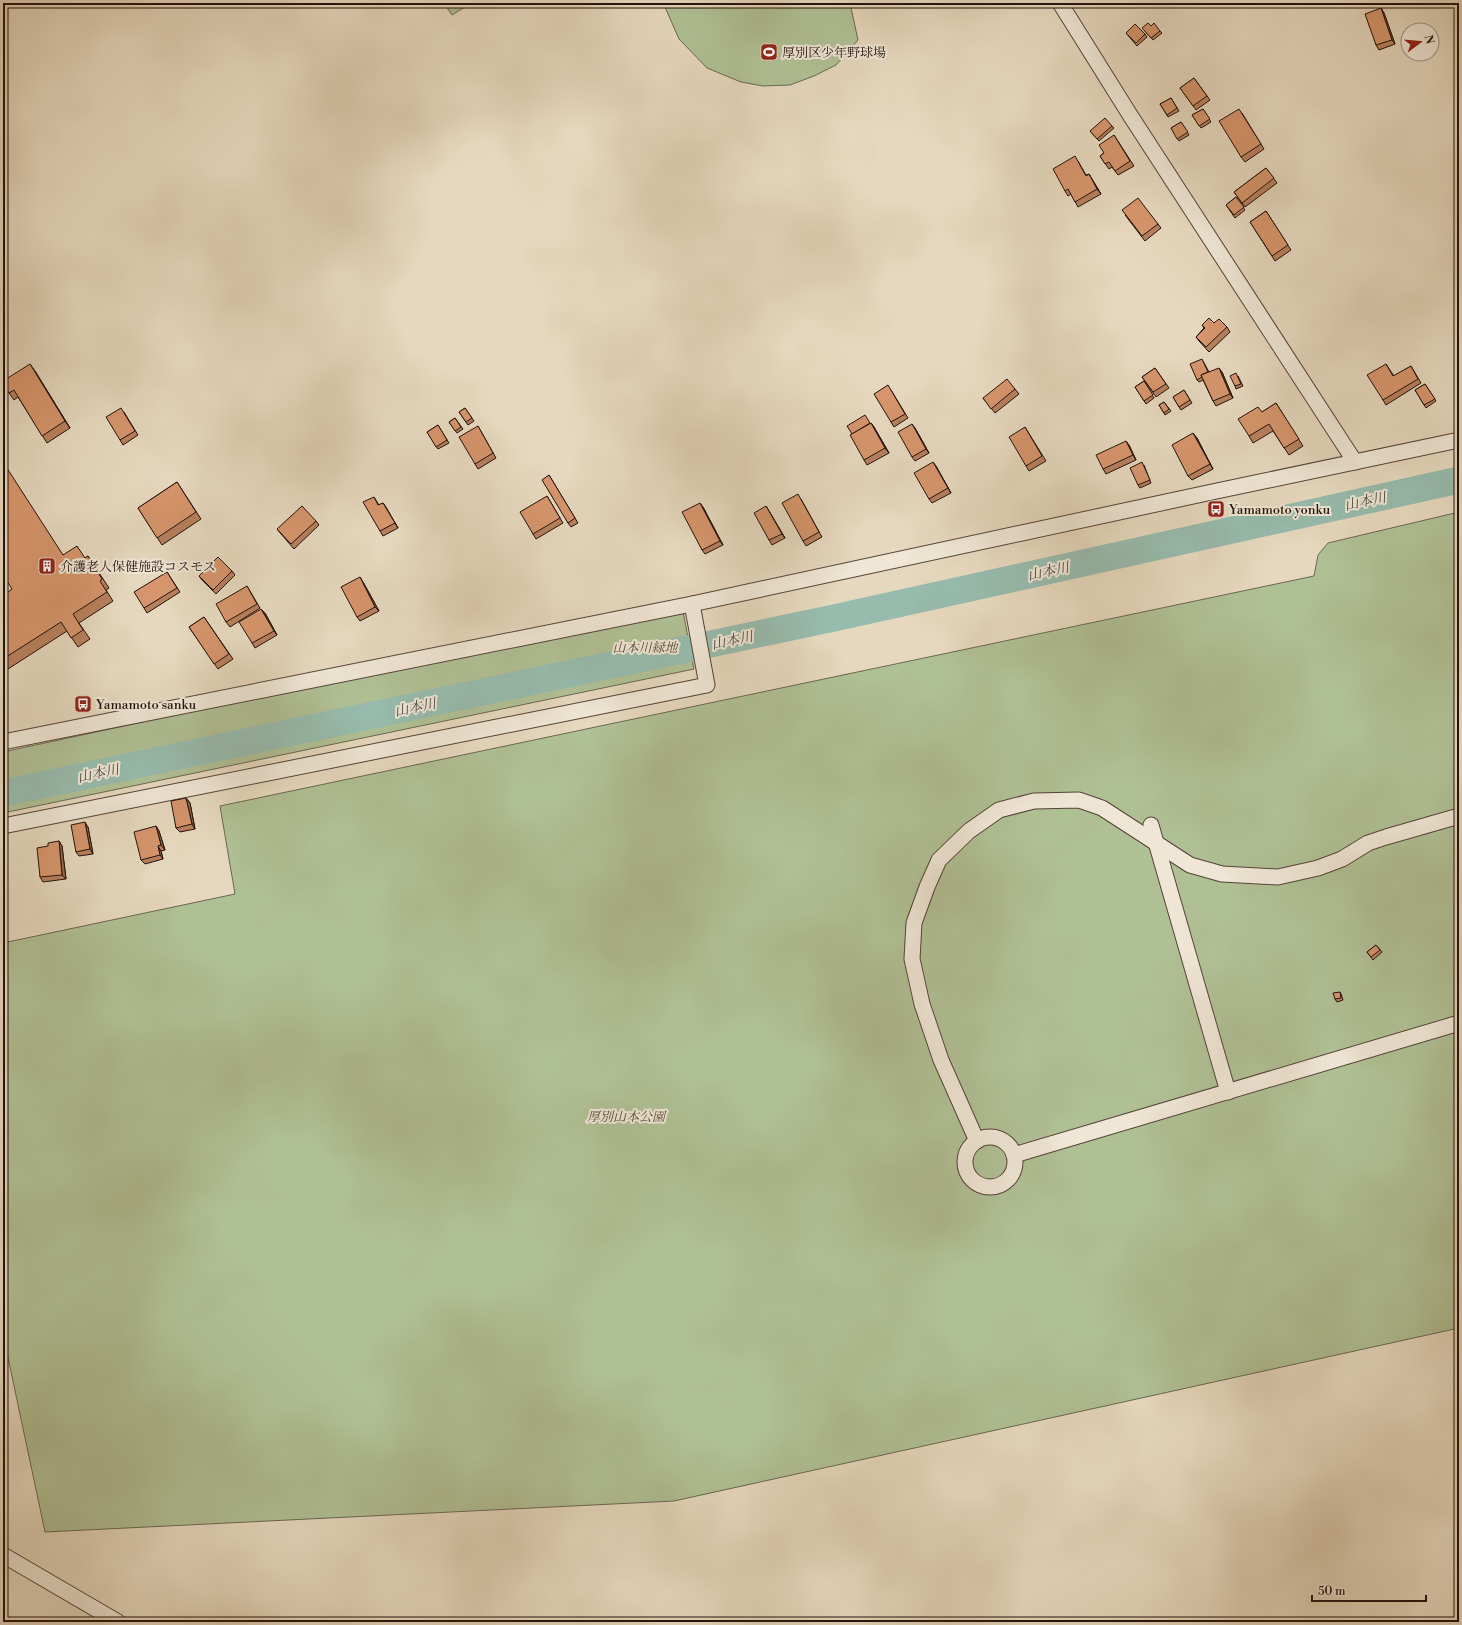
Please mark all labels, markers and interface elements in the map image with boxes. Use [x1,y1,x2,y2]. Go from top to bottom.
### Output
north arrow [1400,22,1440,62]
text: N [1421,33,1437,46]
sports icon: 厚別区少年野球場 [759,42,779,62]
place label: 厚別区少年野球場 [782,45,886,61]
water label: 山本川 [1343,488,1390,515]
bus stop icon: Yamamoto yonku [1206,499,1226,519]
place label: Yamamoto yonku [1228,502,1331,518]
building icon: 介護老人保健施設コスモス [37,556,57,576]
water label: 山本川 [1026,558,1073,585]
place label: 介護老人保健施設コスモス [60,559,216,575]
water label: 山本川 [710,627,757,654]
park label: 山本川緑地 [612,640,679,656]
bus stop icon: Yamamoto sanku [73,694,93,714]
water label: 山本川 [393,694,440,721]
place label: Yamamoto sanku [95,697,197,713]
water label: 山本川 [76,760,123,787]
park label: 厚別山本公園 [587,1109,667,1125]
scale bar [1312,1577,1426,1603]
text: 50 m [1318,1584,1346,1599]

